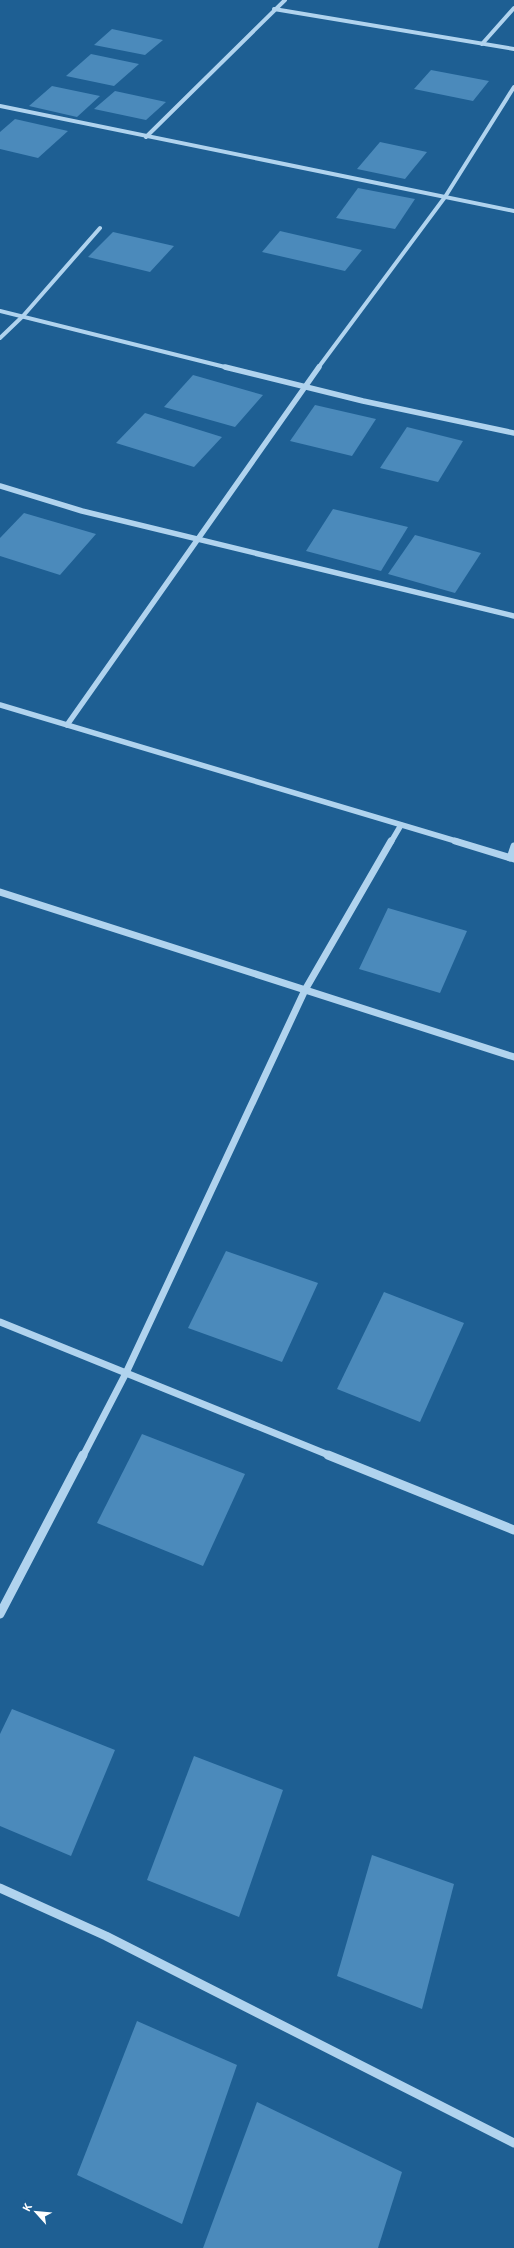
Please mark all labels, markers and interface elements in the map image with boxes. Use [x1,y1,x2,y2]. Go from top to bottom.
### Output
north arrow [16,2192,56,2232]
text: K [18,2200,35,2214]

